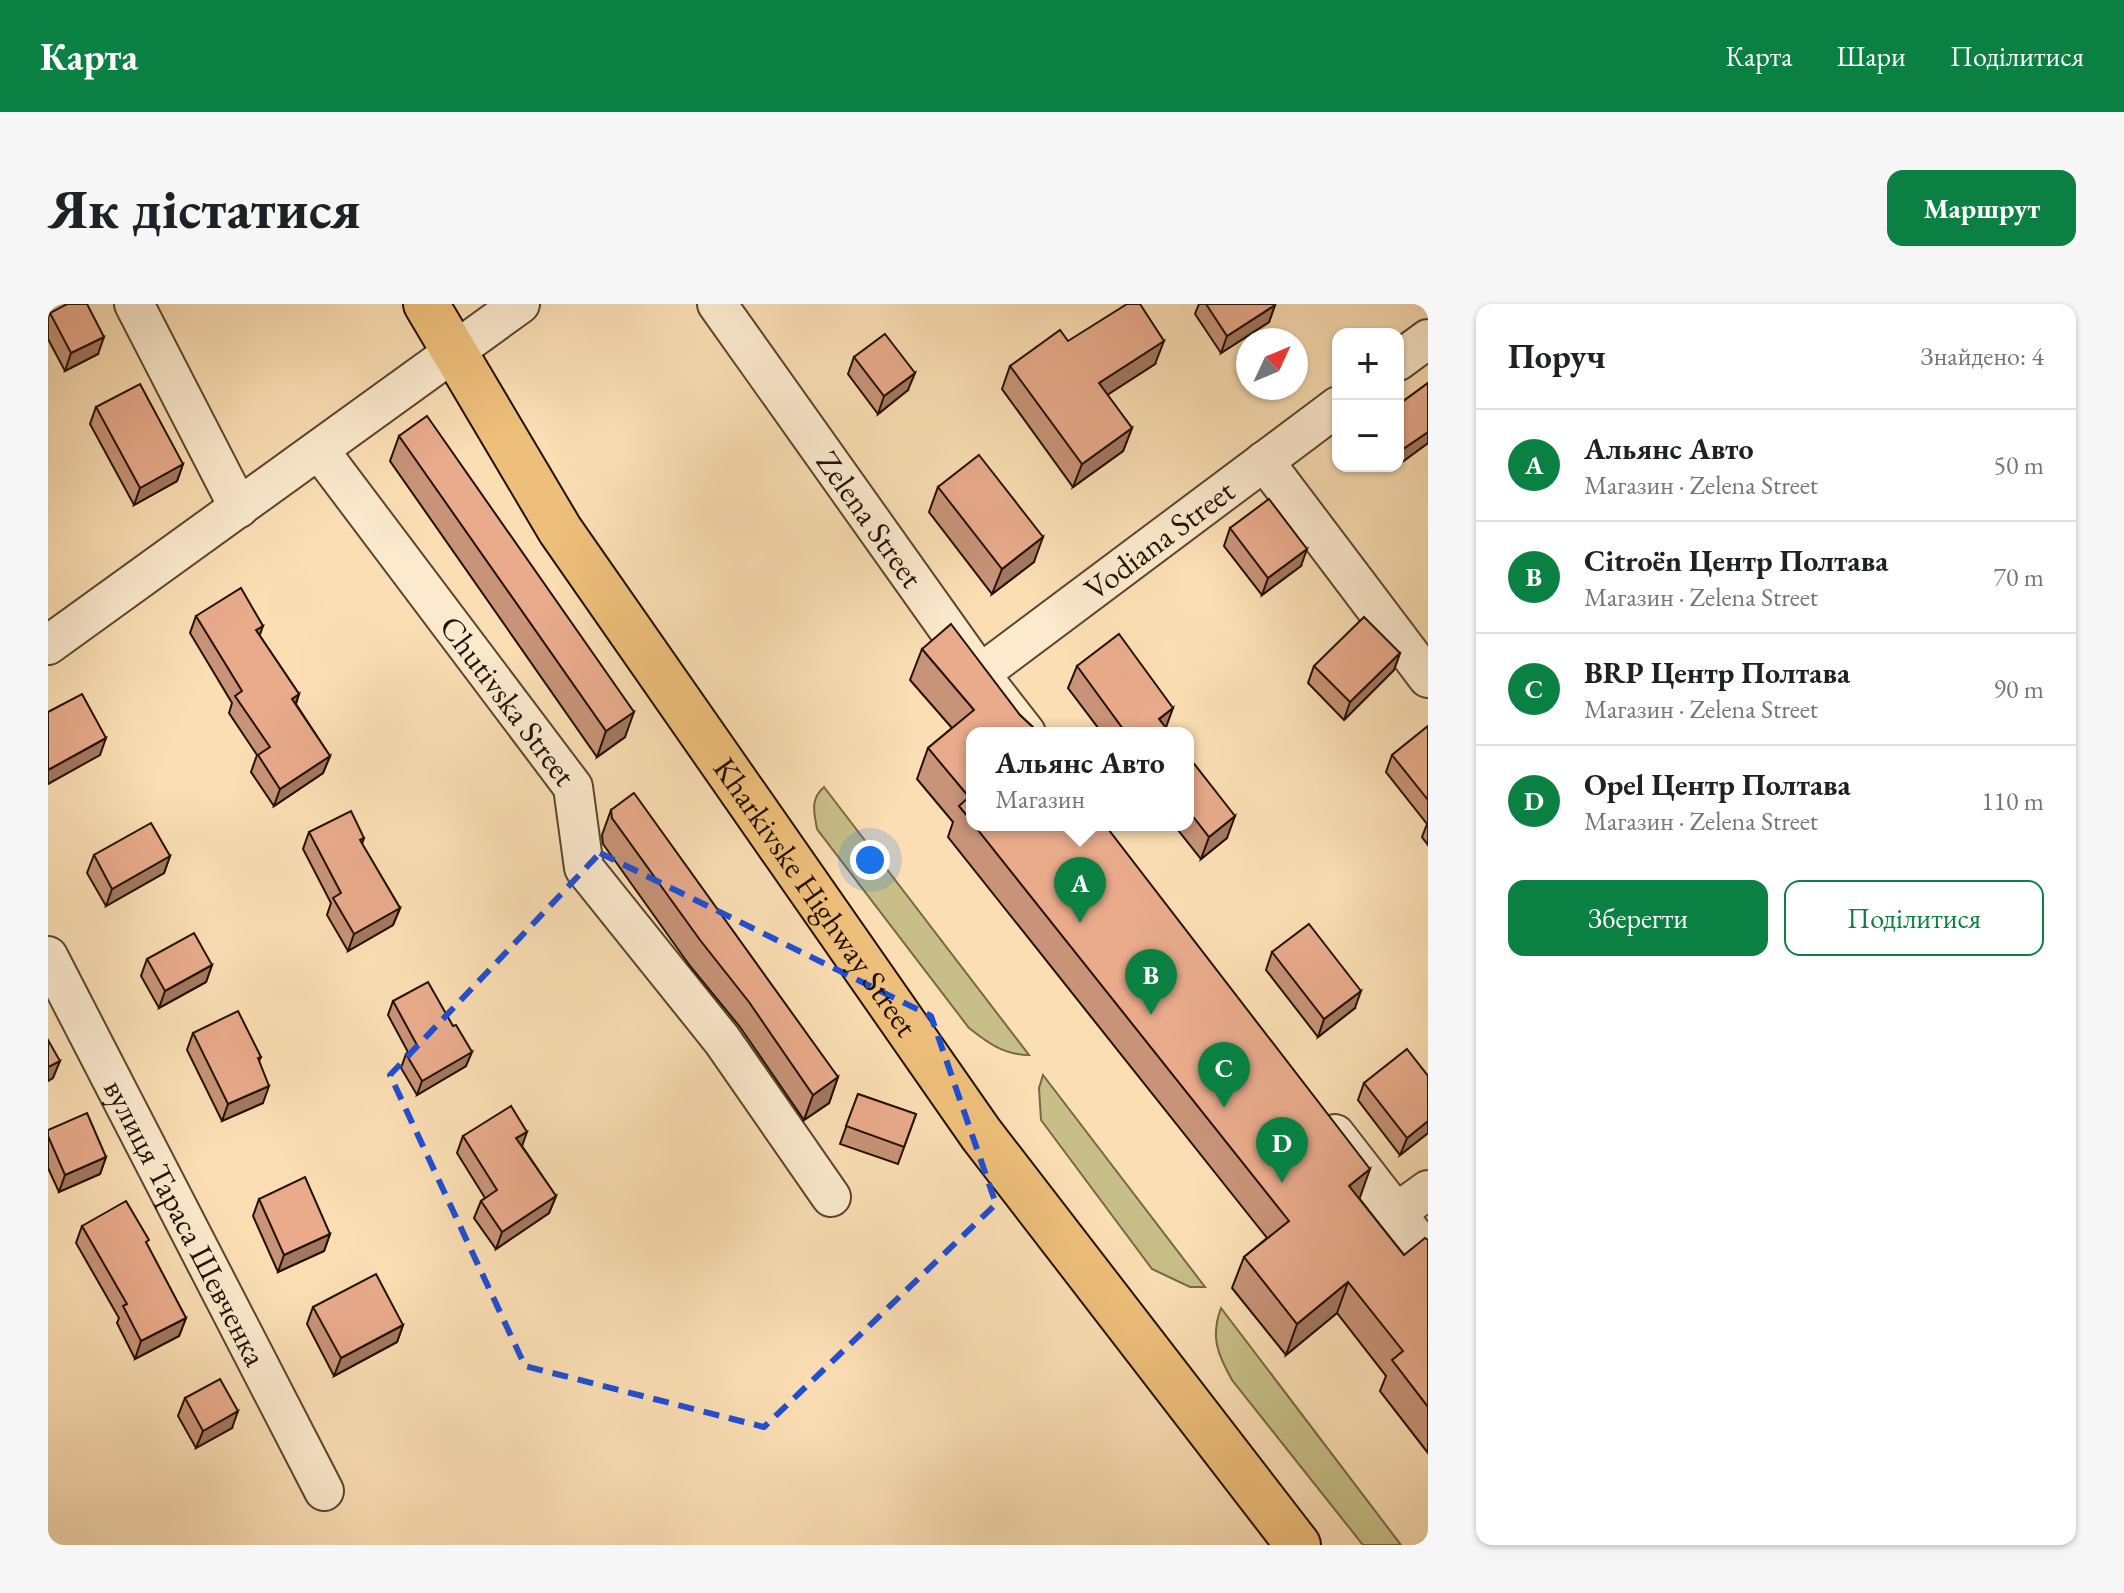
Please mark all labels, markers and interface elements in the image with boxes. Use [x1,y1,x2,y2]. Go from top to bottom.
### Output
text: Карта [40,32,138,81]
text: Карта [1726,38,1792,74]
text: Шари [1836,38,1906,74]
text: Поділитися [1950,38,2084,74]
button: Маршрут [1887,170,2076,246]
text: Як дістатися [48,172,361,245]
north arrow [1236,328,1308,400]
map controls [1332,328,1404,472]
button: + [1332,328,1404,400]
text: Поруч [1508,334,1606,378]
text: Знайдено: 4 [1921,339,2044,373]
button: − [1332,400,1404,472]
text: Альянс Авто [1584,429,1754,468]
street label: Zelena Street [807,442,933,596]
text: A [1525,448,1543,482]
text: 50 m [1994,448,2044,482]
text: Магазин · Zelena Street [1584,468,1818,502]
street label: Vodiana Street [1076,470,1243,610]
text: Citroën Центр Полтава [1584,541,1888,580]
text: B [1526,560,1542,594]
text: 70 m [1994,560,2044,594]
text: Магазин · Zelena Street [1584,580,1818,614]
street label: Chutivska Street [430,607,586,794]
text: BRP Центр Полтава [1584,653,1850,692]
text: C [1525,672,1543,706]
text: 90 m [1994,672,2044,706]
text: Магазин · Zelena Street [1584,692,1818,726]
popup [966,727,1194,831]
text: Альянс Авто [995,743,1165,782]
street label: Kharkivske Highway Street [704,749,928,1045]
text: Opel Центр Полтава [1584,765,1851,804]
text: Магазин [995,782,1085,816]
text: D [1524,784,1544,818]
text: 110 m [1981,784,2044,818]
text: Магазин · Zelena Street [1584,804,1818,838]
your location [850,840,890,880]
pin: A [1054,857,1106,923]
button: Зберегти [1508,880,1768,956]
button: Поділитися [1784,880,2044,956]
pin: B [1125,949,1177,1015]
pin: C [1198,1042,1250,1108]
street label: вулиця Тараса Шевченка [94,1072,277,1373]
pin: D [1256,1117,1308,1183]

